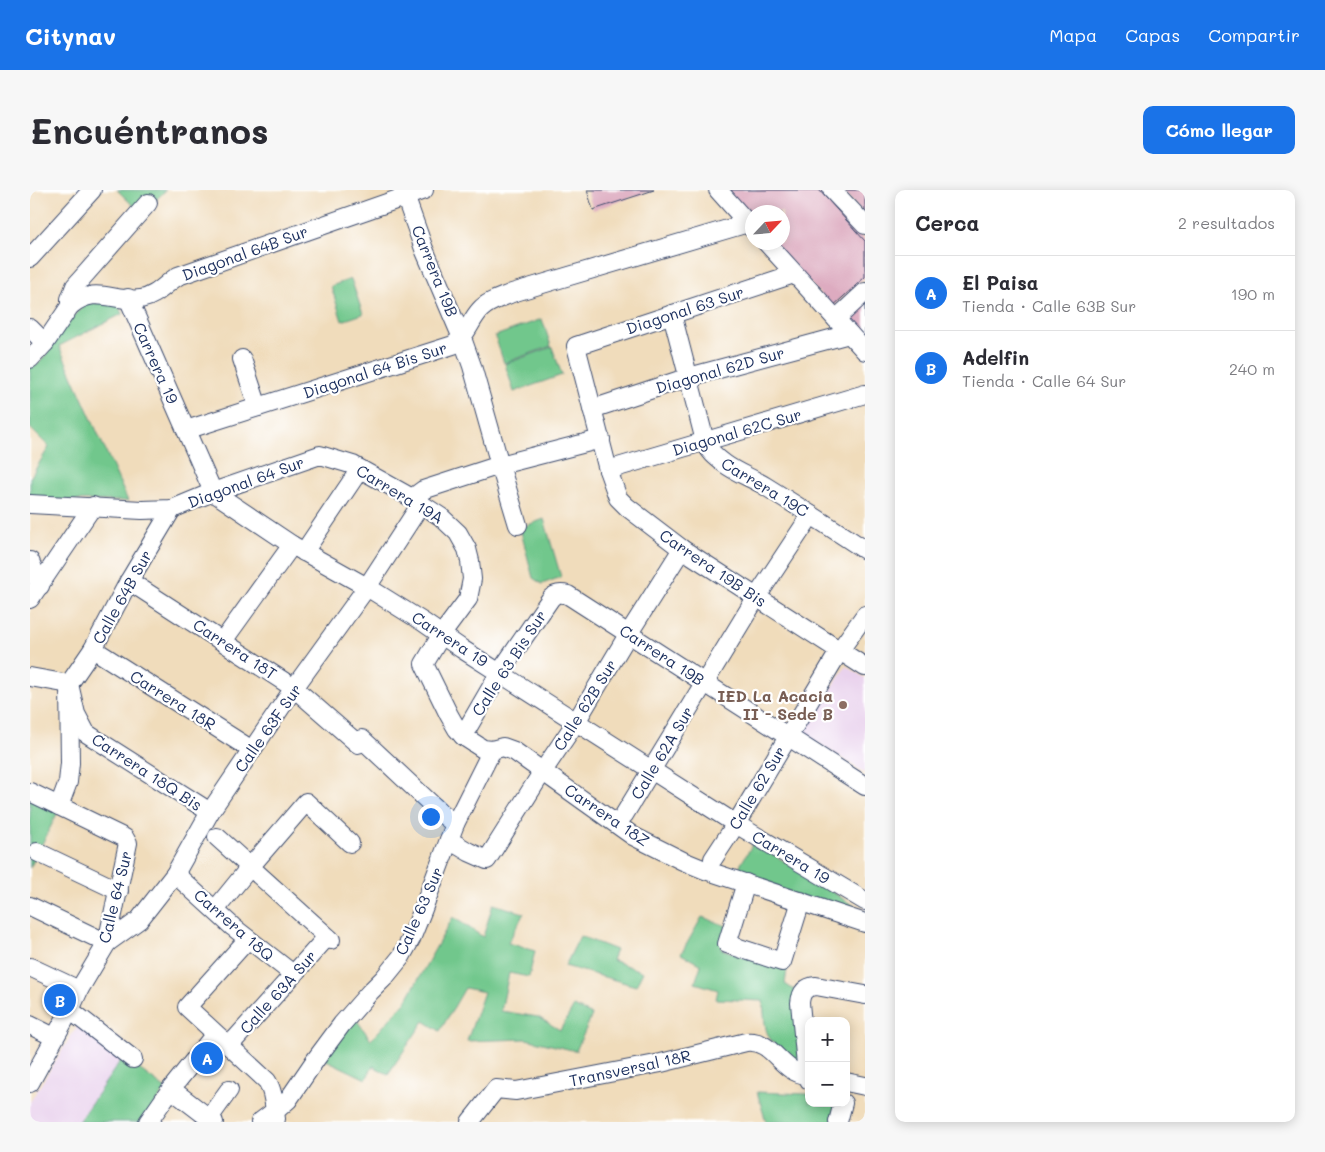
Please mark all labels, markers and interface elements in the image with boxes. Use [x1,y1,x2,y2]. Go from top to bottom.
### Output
text: Citynav [25,20,116,51]
text: Mapa [1049,23,1097,47]
text: Capas [1125,23,1180,47]
text: Compartir [1208,23,1300,47]
button: Cómo llegar [1143,106,1295,154]
text: Encuéntranos [30,107,269,153]
north arrow [745,205,790,250]
text: Cerca [915,209,980,236]
text: 2 resultados [1178,212,1275,233]
street label: Diagonal 64B Sur [179,220,311,285]
street label: Carrera 19B [408,222,463,320]
text: El Paisa [962,270,1038,295]
street label: Diagonal 63 Sur [623,281,746,338]
text: A [925,283,937,304]
text: 190 m [1231,283,1275,304]
text: Tienda · Calle 63B Sur [962,295,1136,316]
street label: Carrera 19 [129,319,184,407]
street label: Diagonal 64 Bis Sur [300,336,450,403]
street label: Diagonal 62D Sur [653,341,787,398]
text: Adelfin [962,345,1029,370]
text: B [926,358,936,379]
text: 240 m [1229,358,1275,379]
text: Tienda · Calle 64 Sur [962,370,1126,391]
street label: Diagonal 62C Sur [670,403,804,460]
street label: Diagonal 64 Sur [185,451,307,512]
street label: Carrera 19C [718,452,813,521]
street label: Carrera 19A [353,459,448,528]
street label: Carrera 19B Bis [656,524,771,611]
street label: Calle 64B Sur [87,546,156,647]
street label: Carrera 19 [408,606,493,671]
street label: Calle 63 Bis Sur [467,606,551,720]
street label: Carrera 18T [189,614,281,684]
street label: Carrera 19B [616,619,709,690]
street label: Calle 62B Sur [548,655,621,754]
street label: Carrera 18R [126,665,220,734]
street label: Calle 63F Sur [229,679,306,776]
place label: IED La Acacia II - Sede B [717,685,833,724]
marker: IED La Acacia II - Sede B [837,699,849,711]
street label: Calle 62A Sur [626,702,698,803]
street label: Carrera 18Q Bis [88,728,206,815]
street label: Calle 62 Sur [723,742,790,833]
street label: Carrera 18Z [561,778,654,851]
your location [418,804,444,830]
street label: Carrera 19 [749,825,834,888]
street label: Calle 64 Sur [93,849,136,945]
street label: Calle 63 Sur [390,863,447,958]
street label: Carrera 18Q [190,884,279,965]
street label: Calle 63A Sur [235,945,321,1038]
pin: B [44,981,76,1019]
map controls [805,1017,850,1107]
button: + [805,1017,850,1062]
pin: A [191,1039,223,1077]
street label: Transversal 18R [567,1044,693,1091]
button: − [805,1062,850,1107]

